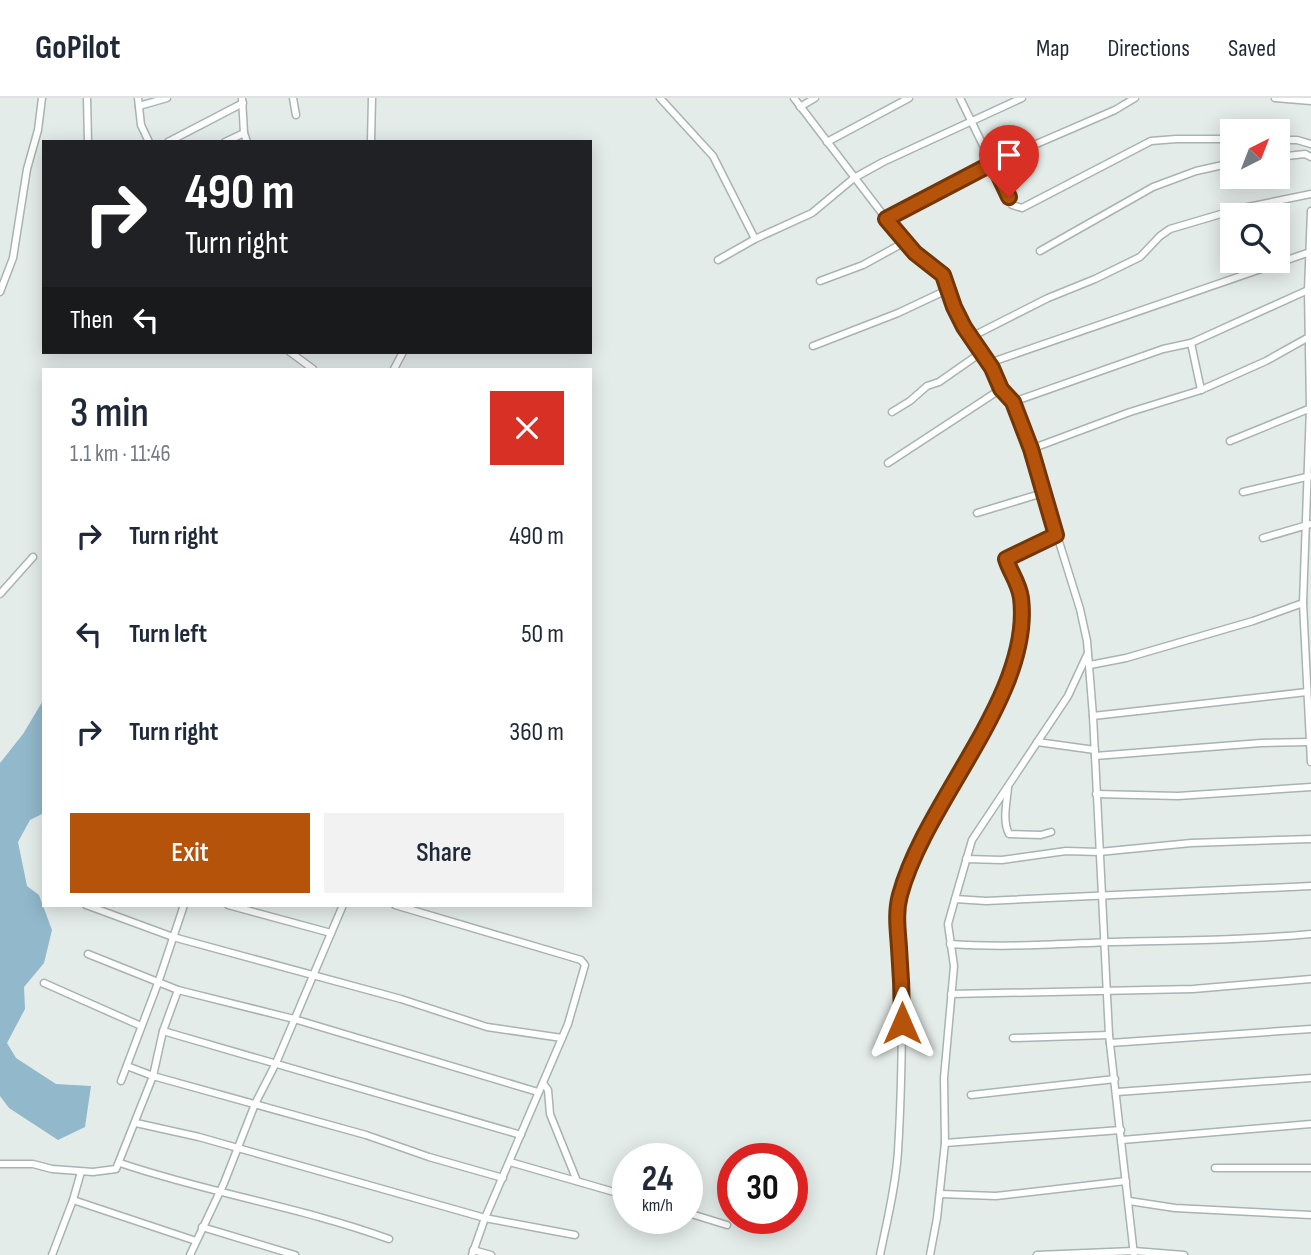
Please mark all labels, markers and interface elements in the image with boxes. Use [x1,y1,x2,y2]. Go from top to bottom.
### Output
text: GoPilot [35,28,120,68]
text: Map [1036,34,1069,63]
text: Directions [1107,34,1190,63]
text: Saved [1228,34,1276,63]
north arrow [1220,119,1290,189]
map controls [1220,119,1290,273]
pin [979,125,1039,197]
icon: arrive [990,136,1028,174]
text: 490 m [185,164,295,223]
icon: right [70,168,161,259]
button: search [1220,203,1290,273]
text: Turn right [185,224,289,263]
icon: left [127,301,165,339]
text: Then [70,305,113,336]
text: 3 min [70,388,149,439]
button: close [490,391,564,465]
text: 1.1 km · 11:46 [70,440,171,468]
icon: right [70,517,108,555]
text: Turn right [129,521,218,552]
text: 490 m [509,521,564,552]
icon: left [70,615,108,653]
text: Turn left [129,619,207,650]
text: 50 m [521,619,564,650]
icon: right [70,713,108,751]
text: Turn right [129,717,218,748]
text: 360 m [509,717,564,748]
button: Exit [70,813,310,893]
button: Share [324,813,564,893]
position arrow [865,986,939,1060]
speed limit sign: 30 [717,1143,808,1234]
text: 24 [642,1158,673,1201]
text: km/h [642,1195,673,1216]

